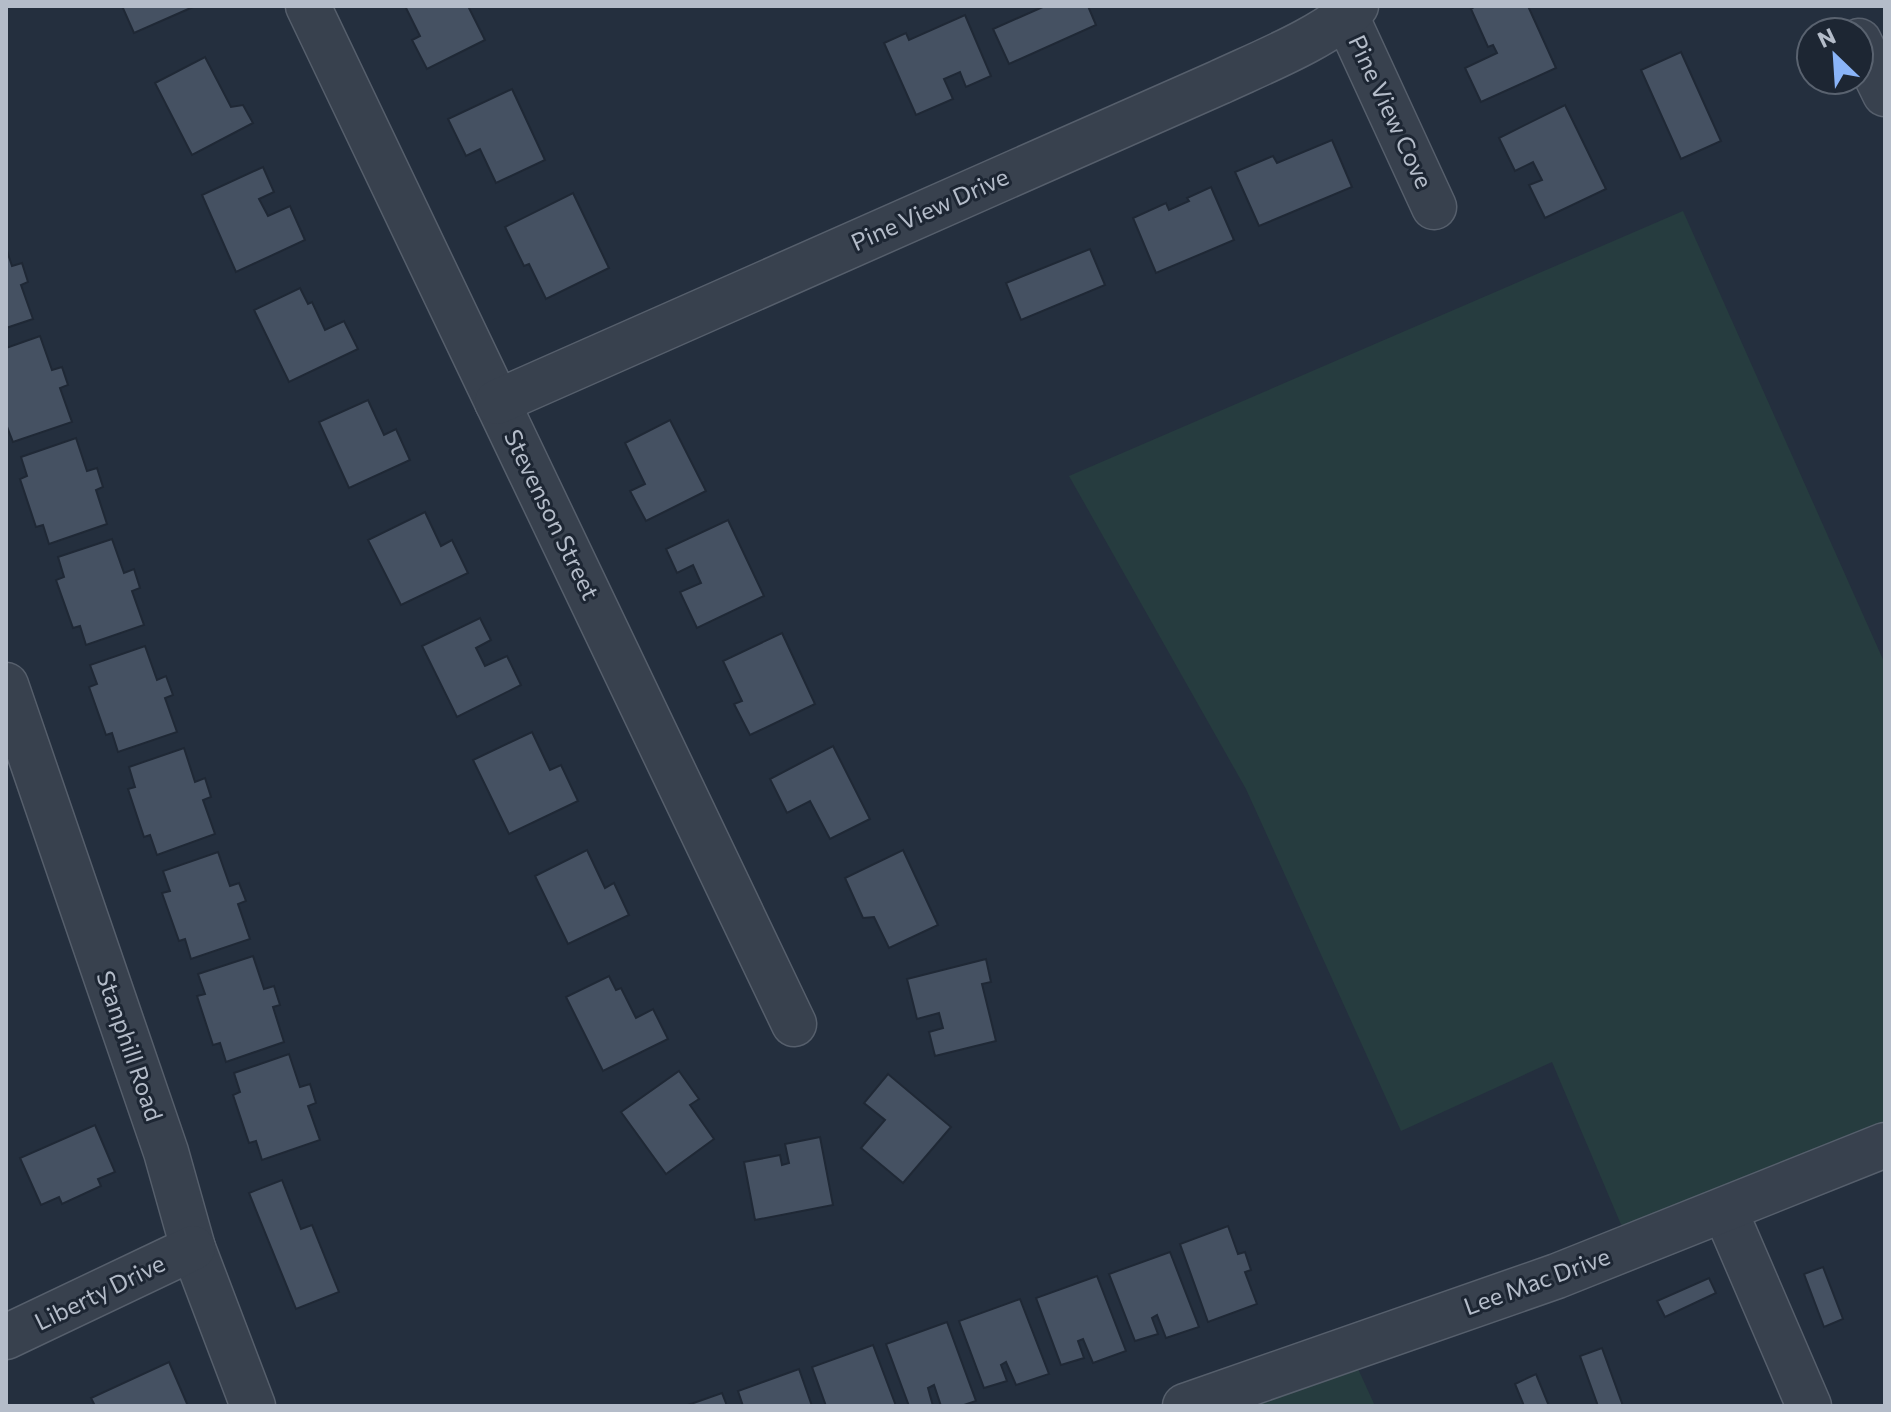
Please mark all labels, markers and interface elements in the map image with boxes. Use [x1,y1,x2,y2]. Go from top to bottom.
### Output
north arrow [1795,16,1875,96]
text: N [1813,22,1840,53]
street label: Pine View Cove [1343,30,1440,193]
street label: Pine View Drive [846,161,1012,256]
street label: Stevenson Street [499,425,606,604]
street label: Stanphill Road [91,967,170,1124]
street label: Lee Mac Drive [1459,1241,1614,1320]
street label: Liberty Drive [30,1248,169,1336]

